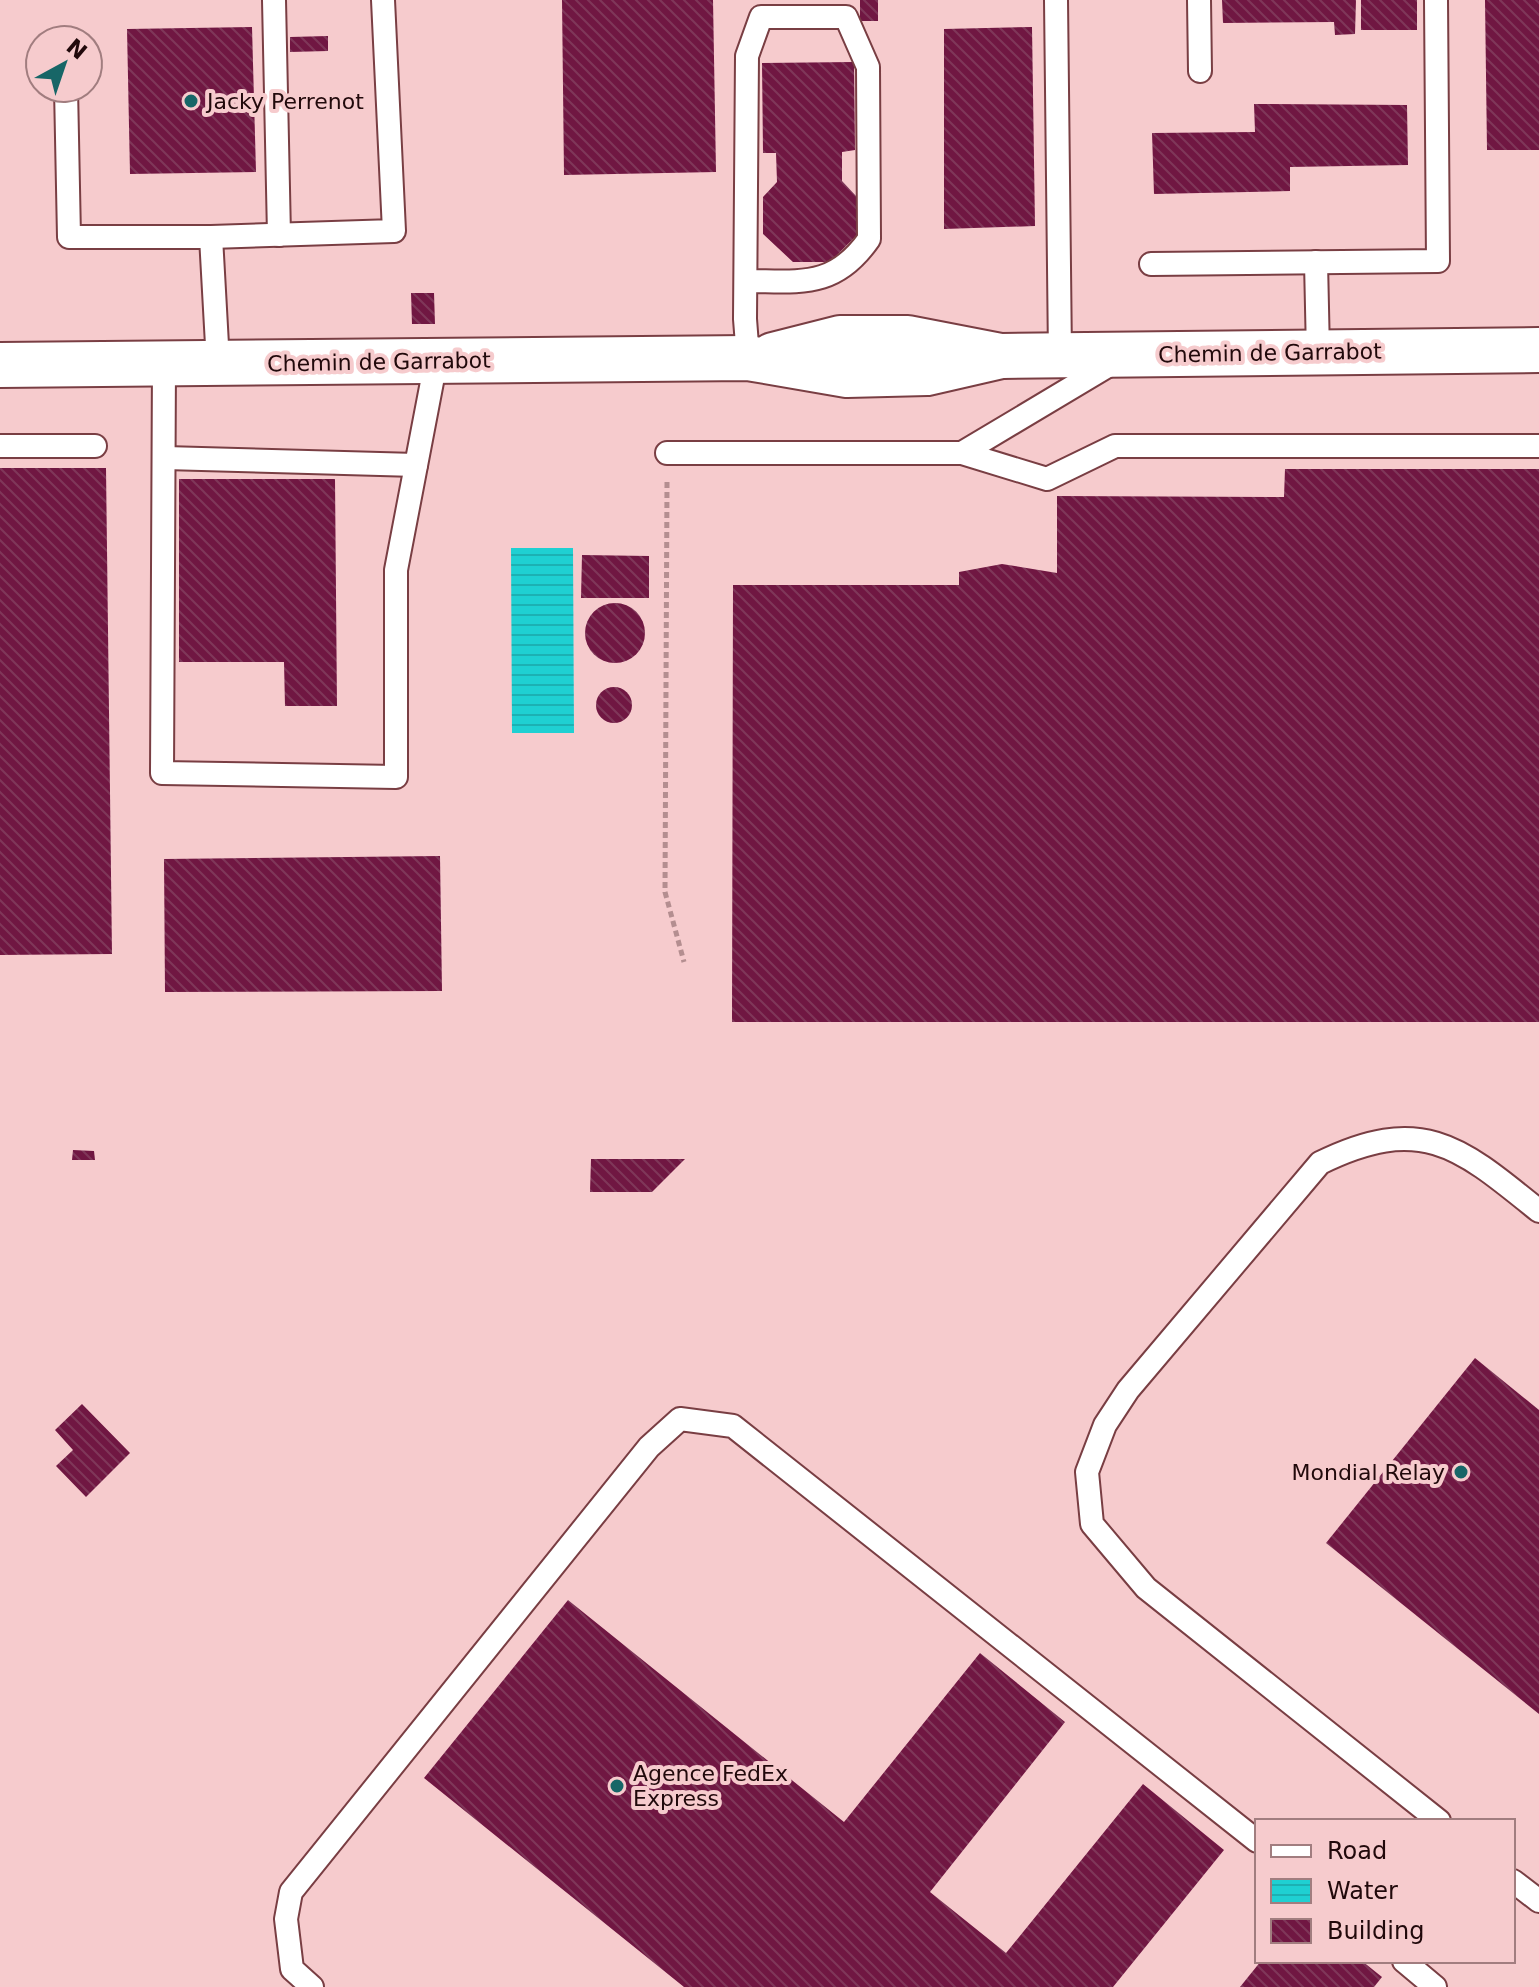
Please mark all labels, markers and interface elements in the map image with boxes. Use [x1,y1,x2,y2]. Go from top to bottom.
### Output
north arrow [24,24,104,104]
text: N [61,34,92,65]
place label: Jacky Perrenot [205,89,364,114]
marker: Jacky Perrenot [182,92,200,110]
street label: Chemin de Garrabot [1158,339,1382,367]
street label: Chemin de Garrabot [267,348,491,376]
place label: Mondial Relay [1292,1460,1445,1485]
marker: Mondial Relay [1452,1463,1470,1481]
place label: Agence FedEx Express [633,1761,788,1811]
marker: Agence FedEx Express [608,1777,626,1795]
legend [1255,1819,1515,1963]
text: Road [1327,1837,1387,1865]
text: Water [1327,1877,1398,1905]
text: Building [1327,1917,1424,1945]

